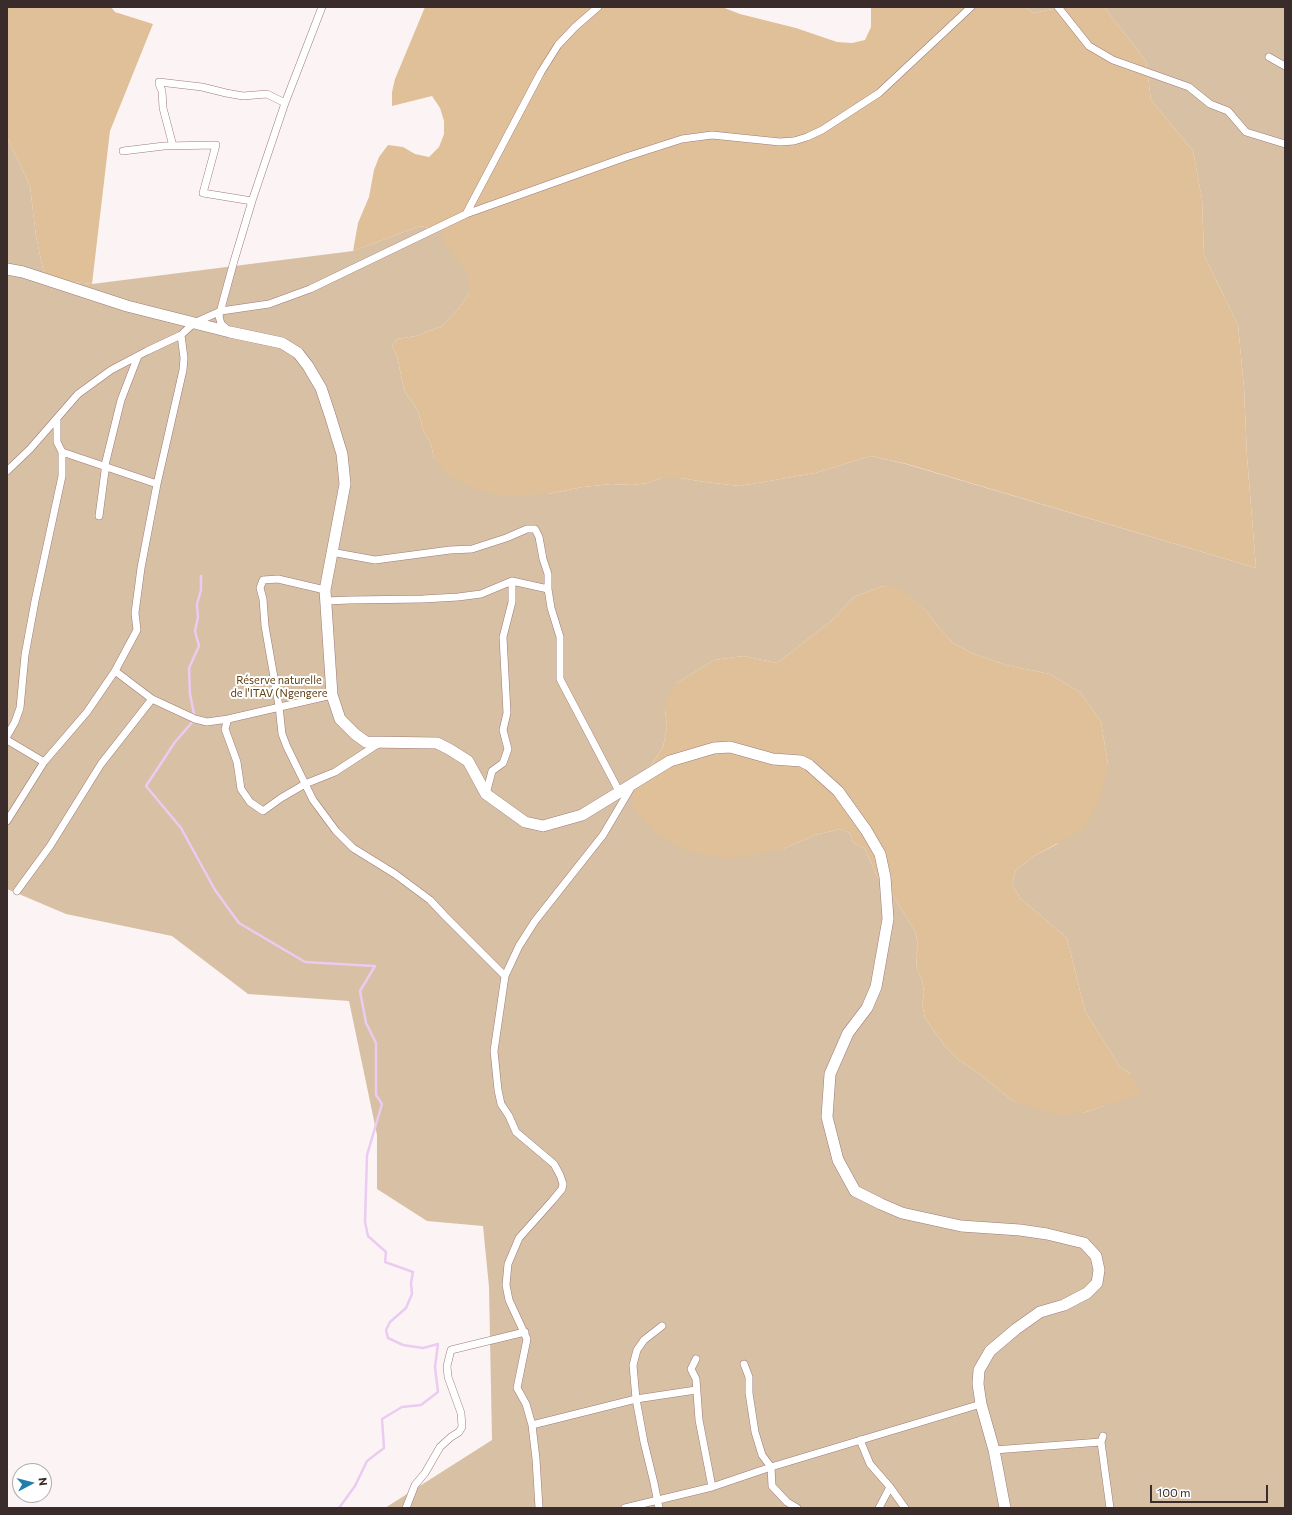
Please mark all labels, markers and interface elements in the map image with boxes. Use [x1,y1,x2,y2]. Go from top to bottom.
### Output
park label: Réserve naturelle de l'ITAV (Ngengere [230,673,328,699]
north arrow [12,1463,52,1503]
text: N [36,1477,50,1486]
scale bar [1152,1477,1270,1503]
text: 100 m [1157,1485,1191,1499]

